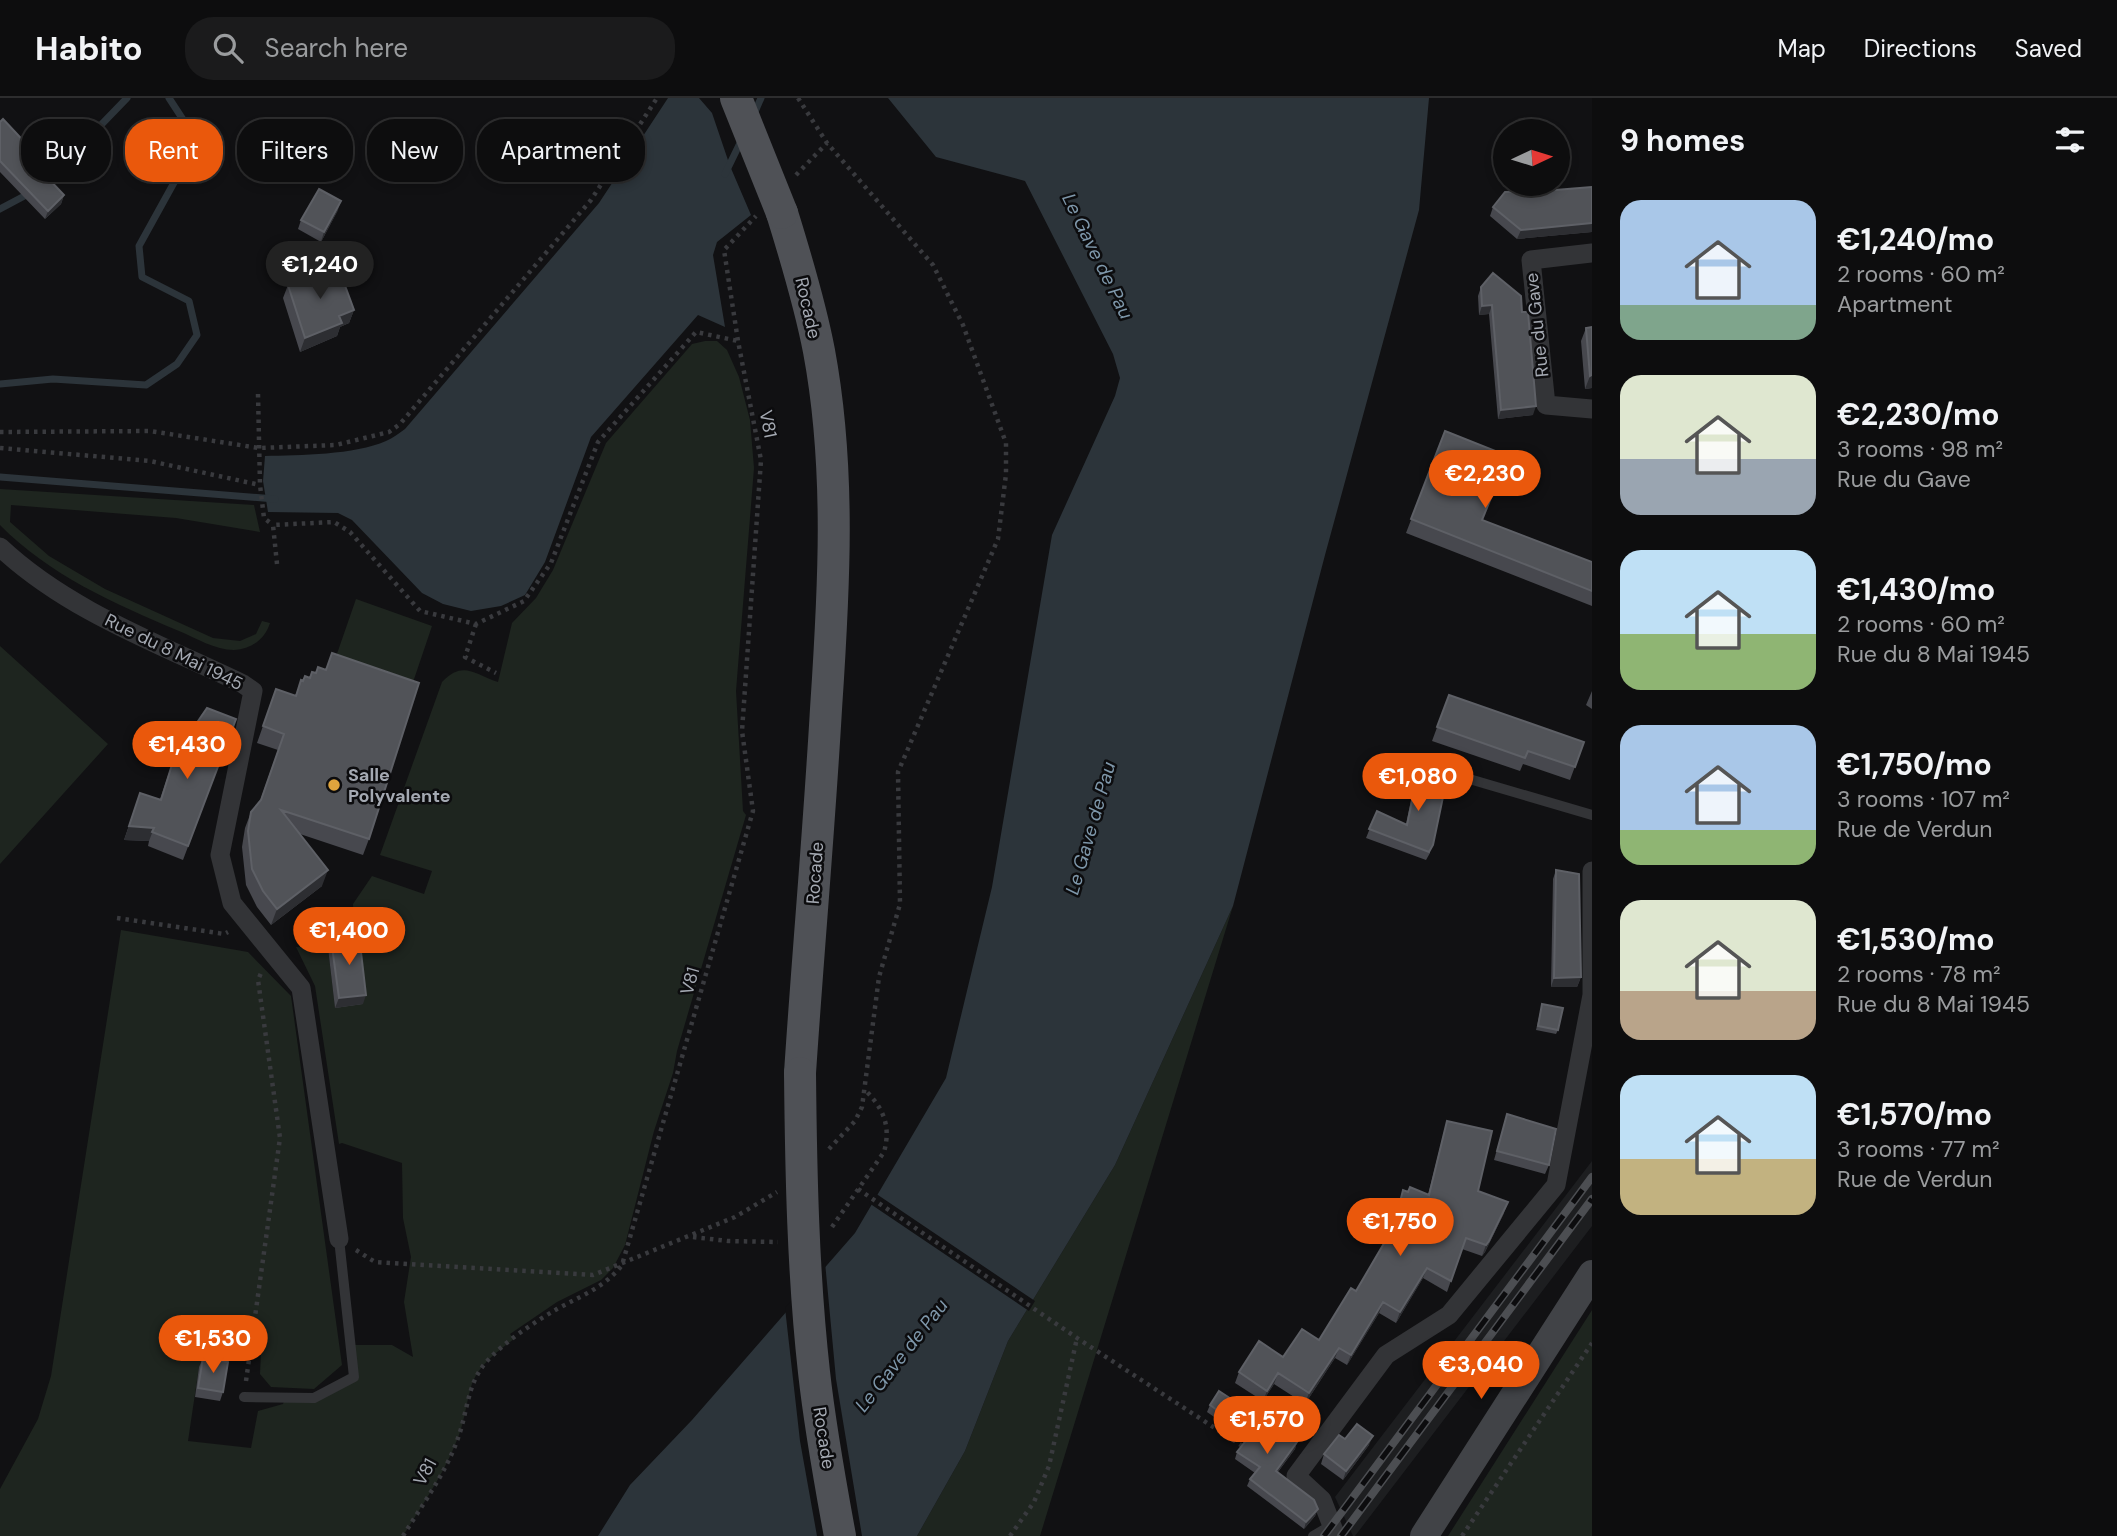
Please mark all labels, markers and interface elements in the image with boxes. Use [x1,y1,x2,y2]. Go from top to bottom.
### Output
search box [185,17,675,80]
text: Habito [35,27,143,70]
icon: search [209,29,247,67]
text: Search here [265,31,408,65]
text: Map [1778,33,1826,64]
text: Directions [1864,33,1977,64]
text: Saved [2015,33,2082,64]
chip: Buy [21,119,111,182]
chip: Rent [125,119,223,182]
chip: Filters [237,119,353,182]
chip: New [367,119,463,182]
chip: Apartment [477,119,645,182]
north arrow [1493,119,1570,196]
map controls [1493,119,1570,196]
text: 9 homes [1620,121,1745,160]
icon: filters [2051,121,2089,159]
water label: Le Gave de Pau [1056,189,1139,323]
text: €1,240/mo [1837,220,1994,259]
icon: home [1676,228,1760,312]
pin: €1,240 [263,242,377,301]
text: €1,240 [282,249,358,279]
text: 2 rooms · 60 m² [1837,259,2005,289]
street label: Rue du Gave [1520,272,1554,378]
street label: Rocade [789,275,827,341]
text: Apartment [1837,289,1952,319]
text: €2,230/mo [1837,395,1999,434]
icon: home [1676,403,1760,487]
street label: V81 [754,408,782,440]
text: 3 rooms · 98 m² [1837,434,2003,464]
pin: €2,230 [1428,450,1542,510]
text: €2,230 [1445,458,1525,488]
text: Rue du Gave [1837,464,1971,494]
text: €1,430/mo [1837,570,1995,609]
icon: home [1676,578,1760,662]
street label: Rue du 8 Mai 1945 [101,608,247,696]
text: 2 rooms · 60 m² [1837,609,2005,639]
text: Rue du 8 Mai 1945 [1837,639,2030,669]
pin: €1,430 [130,722,244,781]
text: €1,430 [148,729,226,759]
text: €1,750/mo [1837,745,1992,784]
icon: home [1676,753,1760,837]
pin: €1,080 [1361,754,1475,813]
water label: Le Gave de Pau [1060,759,1121,897]
text: €1,080 [1378,761,1458,791]
place label: Salle Polyvalente [348,763,451,808]
marker: Salle Polyvalente [326,777,342,793]
text: 3 rooms · 107 m² [1837,784,2010,814]
text: Rue de Verdun [1837,814,1992,844]
street label: Rocade [801,841,829,905]
pin: €1,400 [292,908,406,967]
text: €1,400 [309,915,389,945]
text: €1,530/mo [1837,920,1994,959]
icon: home [1676,928,1760,1012]
text: 2 rooms · 78 m² [1837,959,2001,989]
street label: V81 [675,964,705,998]
text: Rue du 8 Mai 1945 [1837,989,2030,1019]
text: €1,570/mo [1837,1095,1992,1134]
icon: home [1676,1103,1760,1187]
text: 3 rooms · 77 m² [1837,1134,2000,1164]
text: Rue de Verdun [1837,1164,1992,1194]
pin: €1,750 [1343,1198,1457,1258]
text: €1,750 [1363,1206,1437,1236]
water label: Le Gave de Pau [849,1294,953,1417]
pin: €1,530 [156,1316,270,1375]
text: €1,530 [175,1323,251,1353]
pin: €3,040 [1424,1342,1538,1401]
text: €3,040 [1438,1349,1524,1379]
pin: €1,570 [1210,1396,1324,1456]
text: €1,570 [1230,1404,1304,1434]
street label: Rocade [807,1405,841,1471]
street label: V81 [408,1454,442,1490]

